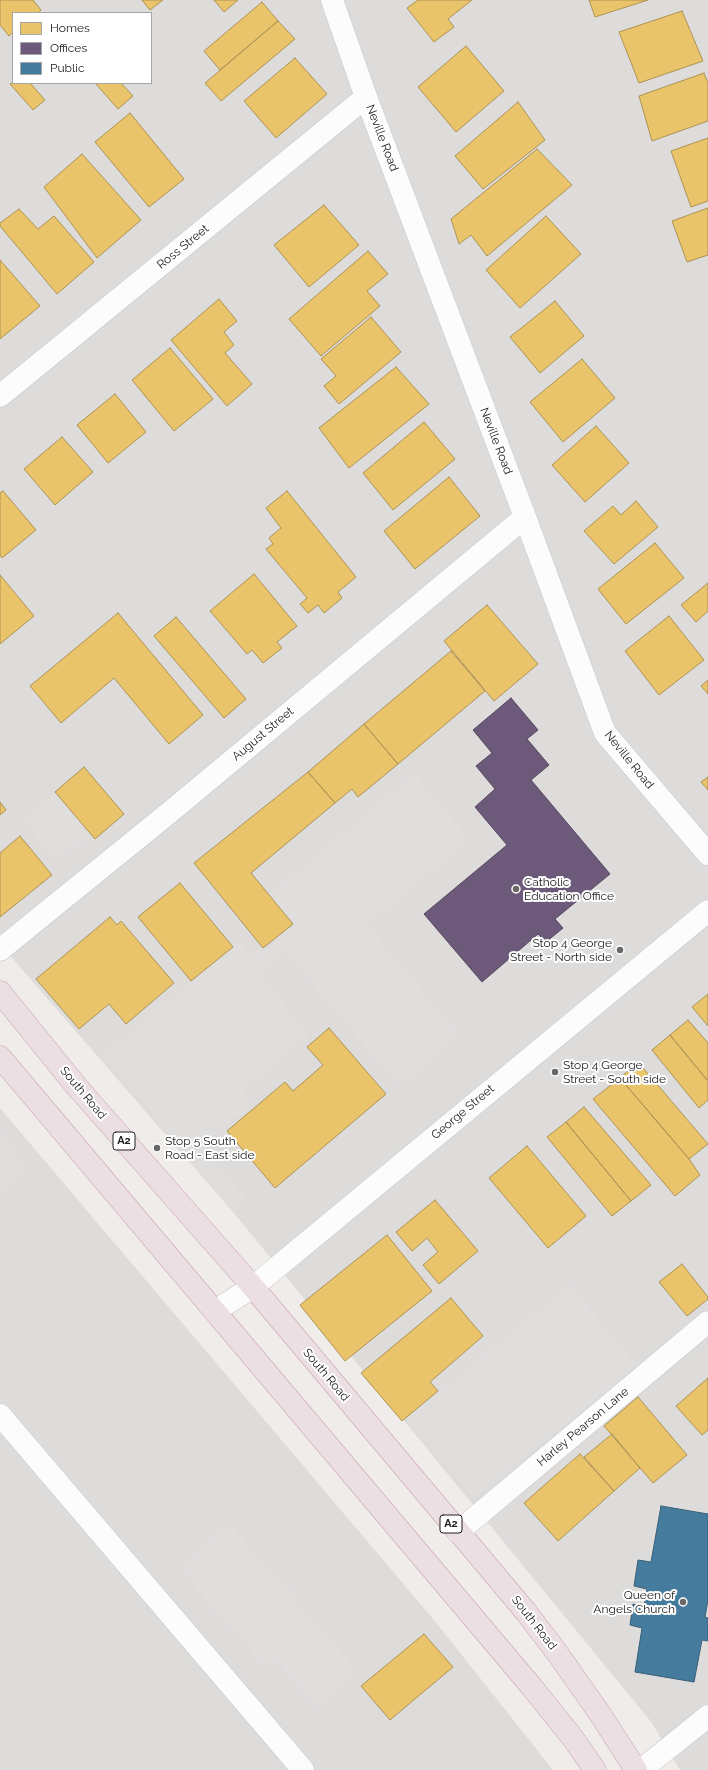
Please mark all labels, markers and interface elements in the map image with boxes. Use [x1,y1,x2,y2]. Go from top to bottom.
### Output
legend [12,12,152,84]
text: Homes [50,21,90,35]
text: Offices [50,41,87,55]
text: Public [50,61,84,75]
street label: Neville Road [363,103,401,173]
street label: Ross Street [154,222,212,272]
street label: Neville Road [477,406,515,476]
street label: August Street [229,704,297,764]
street label: Neville Road [601,728,657,792]
place label: Catholic Education Office [524,875,614,903]
marker: Catholic Education Office [511,884,521,894]
place label: Stop 4 George Street - North side [510,936,612,964]
marker: Stop 4 George Street - North side [615,945,625,955]
place label: Stop 4 George Street - South side [563,1058,666,1086]
street label: South Road [57,1064,109,1122]
marker: Stop 4 George Street - South side [550,1067,560,1077]
street label: George Street [429,1082,497,1142]
road number: A2 [113,1132,135,1150]
place label: Stop 5 South Road - East side [165,1134,255,1162]
marker: Stop 5 South Road - East side [152,1143,162,1153]
street label: South Road [300,1346,352,1404]
street label: Harley Pearson Lane [534,1385,632,1469]
road number: A2 [440,1515,462,1533]
place label: Queen of Angels Church [593,1588,675,1616]
street label: South Road [508,1593,560,1653]
marker: Queen of Angels Church [678,1597,688,1607]

